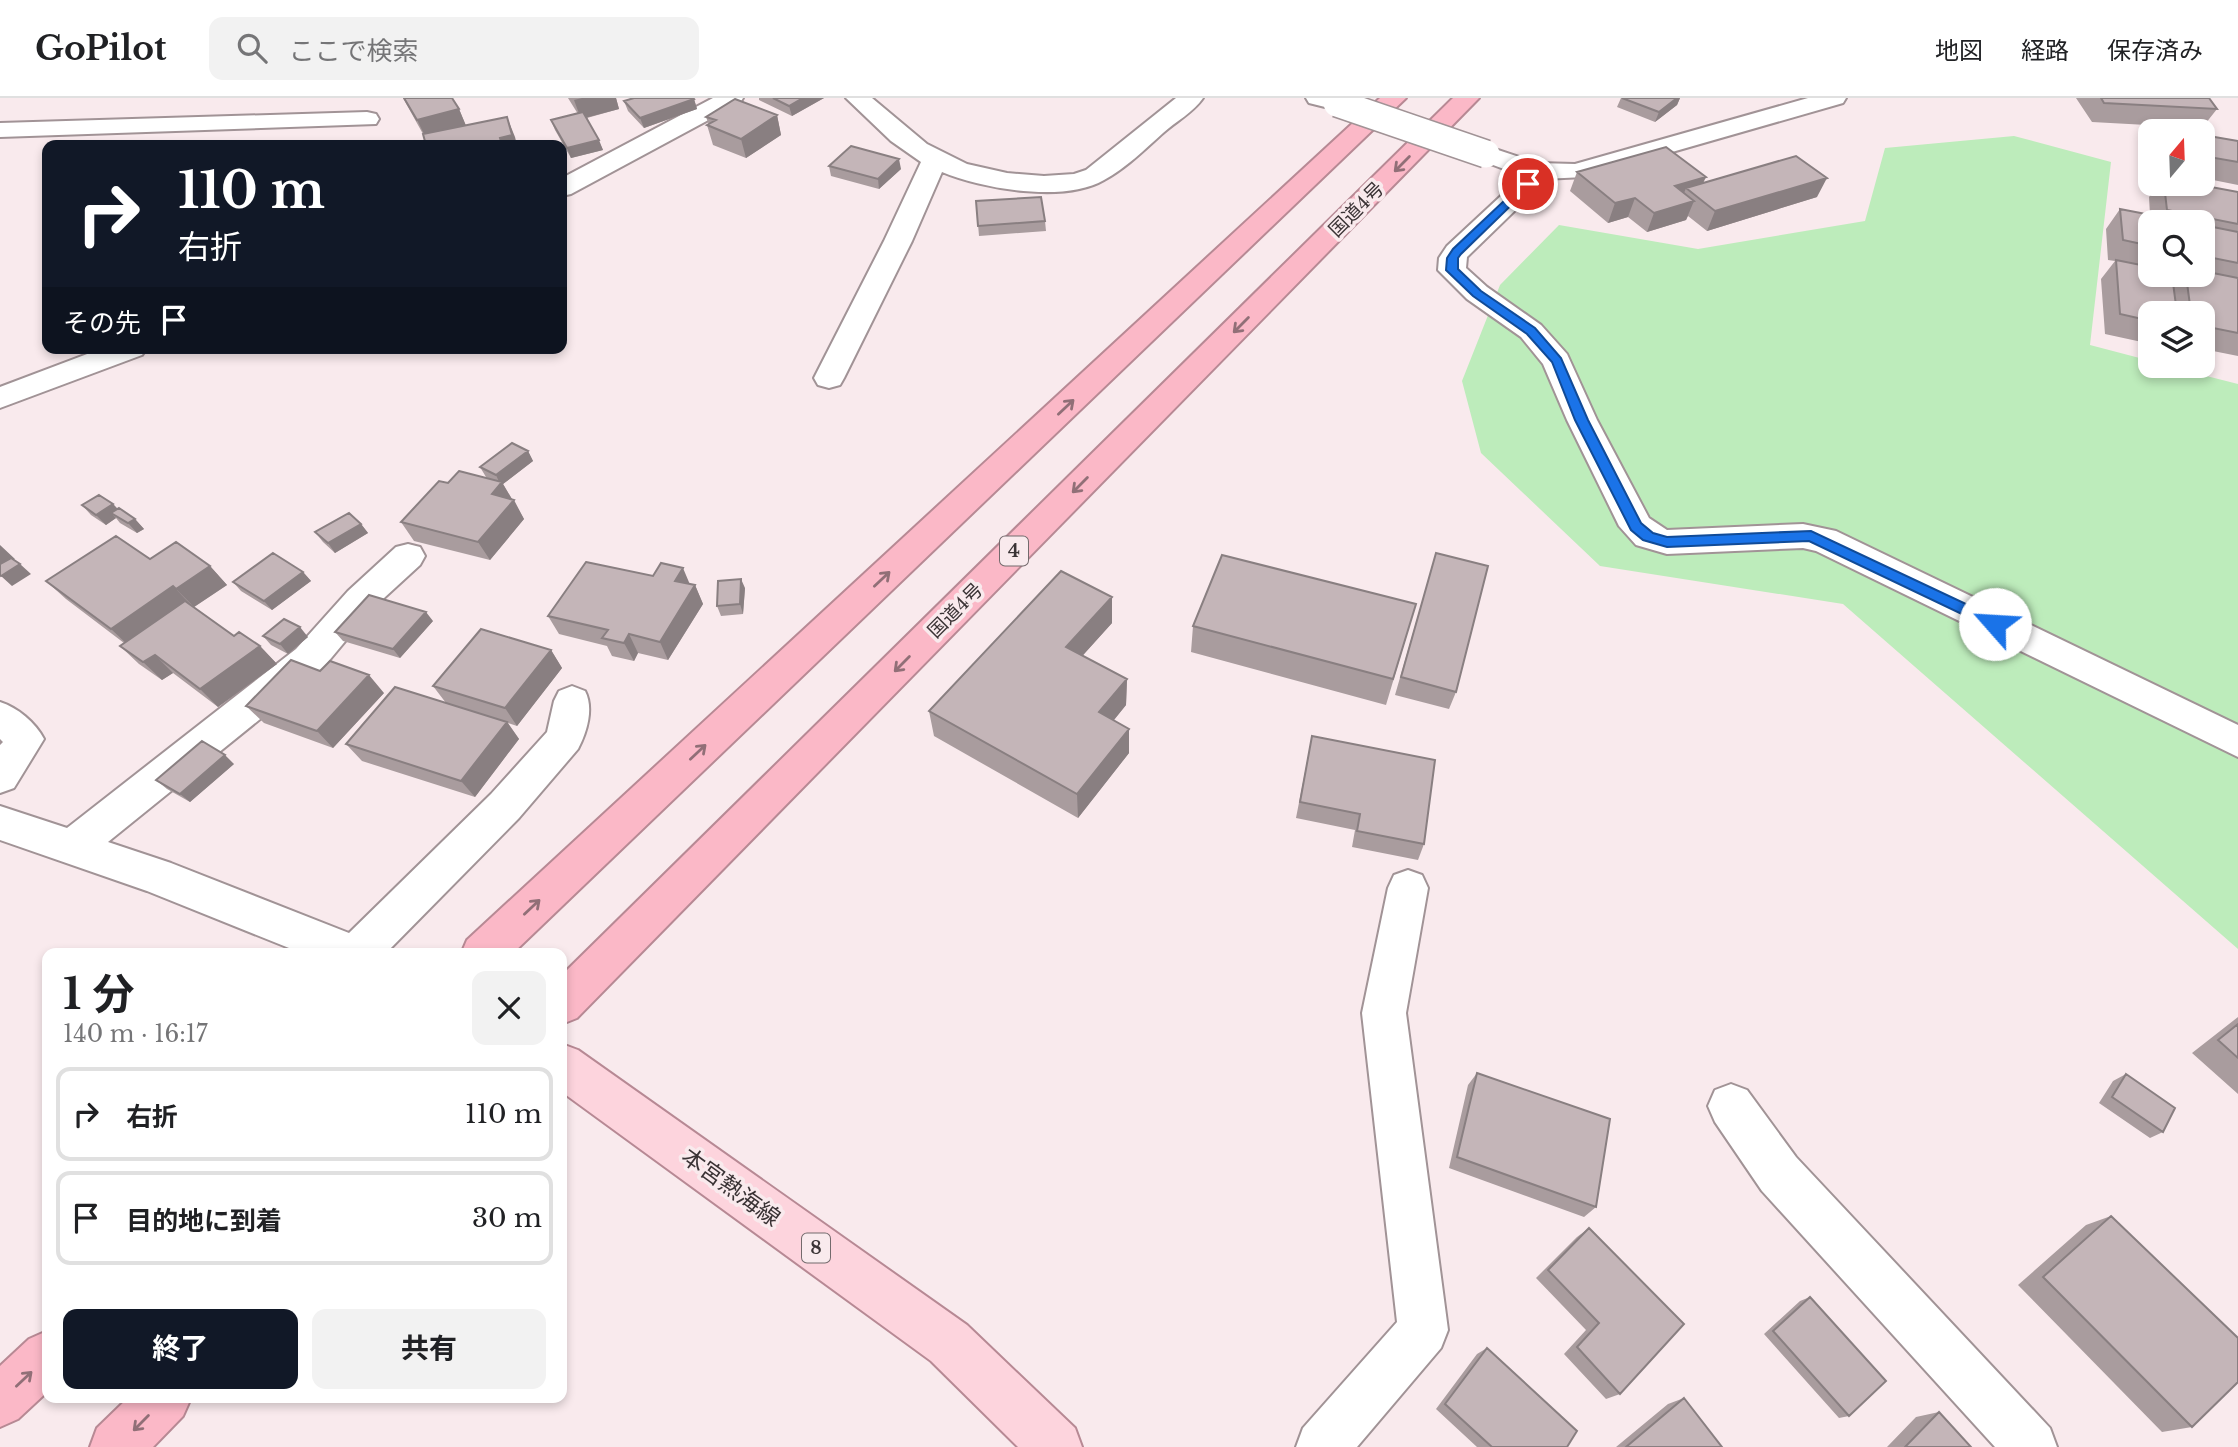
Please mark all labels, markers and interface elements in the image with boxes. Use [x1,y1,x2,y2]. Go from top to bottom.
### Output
search box [209,17,699,80]
text: GoPilot [35,28,167,69]
icon: search [233,29,271,67]
text: ここで検索 [289,35,419,67]
text: 地図 [1935,36,1983,65]
text: 経路 [2021,36,2069,65]
text: 保存済み [2107,36,2203,65]
north arrow [2138,119,2216,196]
map controls [2138,119,2215,378]
pin [1498,154,1558,214]
one-way arrow [1393,155,1410,172]
text: 110 m [178,160,325,221]
icon: arrive [1509,165,1547,203]
icon: right [63,168,154,259]
street label: 国道4号 [1324,177,1389,242]
button: search [2138,210,2215,287]
text: 右折 [178,227,242,267]
icon: arrive [155,301,193,339]
button: layers [2138,301,2215,378]
text: その先 [63,307,141,339]
one-way arrow [1232,316,1249,333]
one-way arrow [1057,399,1075,415]
one-way arrow [1072,477,1089,494]
road number: 4 [1000,536,1028,565]
one-way arrow [873,571,890,588]
street label: 国道4号 [923,578,988,643]
position arrow [1958,587,2032,661]
one-way arrow [893,655,910,672]
one-way arrow [689,743,706,760]
one-way arrow [523,899,541,915]
text: 1 分 [63,968,134,1020]
button: close [472,971,546,1045]
text: 140 m · 16:17 [63,1020,208,1048]
icon: right [67,1095,105,1133]
text: 110 m [465,1098,542,1130]
text: 右折 [126,1101,178,1133]
street label: 本宮熱海線 [676,1142,786,1232]
icon: arrive [67,1199,105,1237]
text: 30 m [472,1202,542,1234]
text: 目的地に到着 [126,1205,282,1237]
road number: 8 [802,1233,830,1262]
button: 終了 [63,1309,298,1389]
button: 共有 [312,1309,546,1389]
one-way arrow [15,1371,32,1388]
one-way arrow [133,1414,150,1431]

